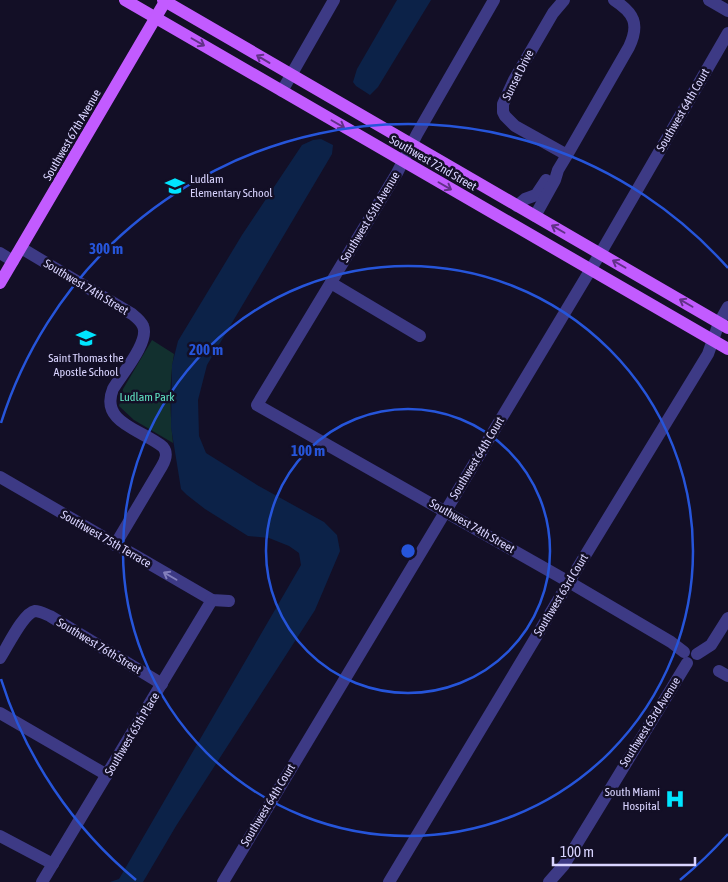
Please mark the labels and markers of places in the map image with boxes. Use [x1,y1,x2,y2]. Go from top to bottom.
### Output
place label: Ludlam Elementary School [190,172,273,200]
school or university icon: Ludlam Elementary School [164,175,186,197]
school or university icon: Saint Thomas the Apostle School [75,327,97,349]
place label: Saint Thomas the Apostle School [48,351,124,379]
centre of rings [399,542,417,560]
place label: South Miami Hospital [605,785,661,813]
hospital icon: South Miami Hospital [664,788,686,810]

